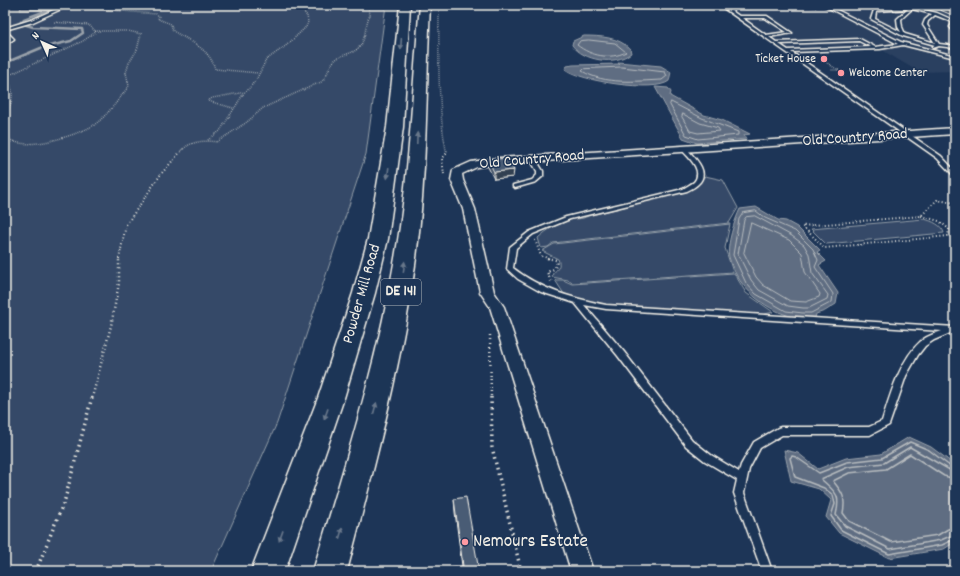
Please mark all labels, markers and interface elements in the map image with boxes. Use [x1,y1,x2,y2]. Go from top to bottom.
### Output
north arrow [22,22,62,62]
text: N [29,28,44,44]
one-way arrow [398,38,405,50]
place label: Ticket House [755,50,816,69]
marker: Ticket House [819,54,829,64]
place label: Welcome Center [849,64,928,83]
marker: Welcome Center [836,68,846,78]
street label: Old Country Road [802,123,908,153]
one-way arrow [413,132,420,144]
street label: Old Country Road [479,144,585,176]
one-way arrow [385,167,391,179]
street label: Powder Mill Road [337,242,387,346]
one-way arrow [401,261,407,273]
road number: DE 141 [381,279,421,305]
one-way arrow [373,402,379,414]
one-way arrow [322,408,328,420]
one-way arrow [338,527,344,540]
place label: Nemours Estate [473,529,588,556]
one-way arrow [277,530,283,542]
marker: Nemours Estate [460,537,470,547]

